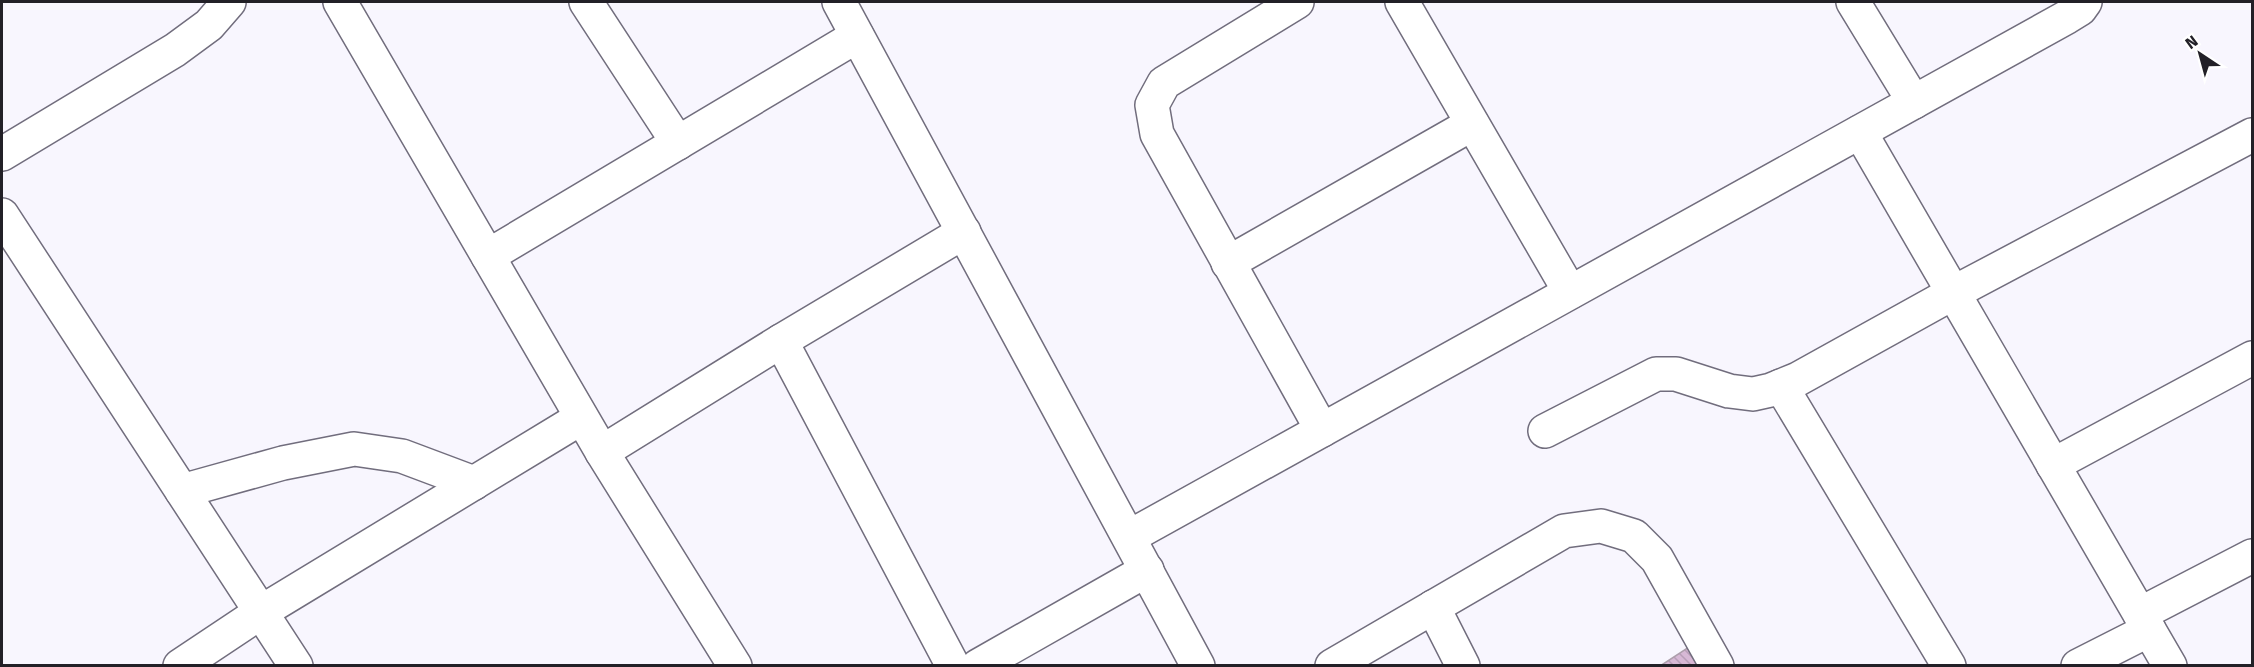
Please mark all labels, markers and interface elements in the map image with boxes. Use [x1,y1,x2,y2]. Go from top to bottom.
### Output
north arrow [2170,24,2230,84]
text: N [2182,31,2201,53]

